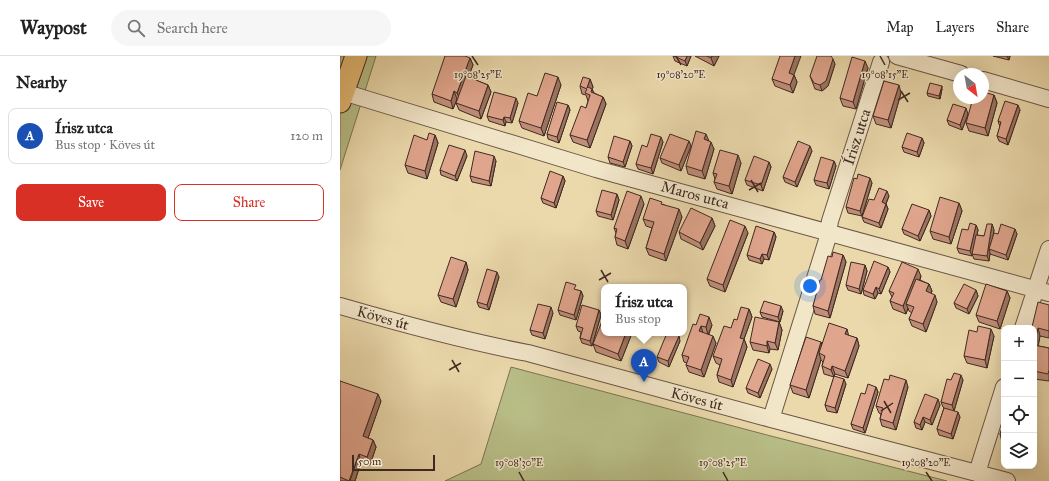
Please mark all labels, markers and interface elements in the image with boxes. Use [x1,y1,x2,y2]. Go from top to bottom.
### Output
search box [111,10,391,46]
text: Waypost [20,16,87,39]
icon: search [125,17,147,39]
text: Search here [157,19,228,37]
text: Map [886,19,914,36]
text: Layers [936,19,974,36]
text: Share [996,19,1029,36]
north arrow [953,68,989,104]
text: 19°08'25"E [454,69,502,81]
text: 19°08'20"E [656,69,706,81]
text: 19°08'15"E [862,69,908,81]
text: Nearby [16,72,67,93]
street label: Írisz utca [839,106,875,167]
text: Írisz utca [55,119,113,137]
text: A [26,128,34,144]
text: 120 m [290,128,323,144]
text: Bus stop · Köves út [55,137,155,153]
street label: Maros utca [659,177,732,213]
button: Save [16,184,166,221]
button: Share [174,184,324,221]
your location [800,276,820,296]
popup [601,284,687,336]
text: Írisz utca [615,293,673,311]
street label: Köves út [355,302,412,334]
text: Bus stop [615,311,661,327]
map controls [1001,325,1037,469]
button: + [1001,325,1037,361]
pin: A [631,349,657,382]
button: − [1001,361,1037,397]
street label: Köves út [669,383,726,415]
button: locate [1001,397,1037,433]
button: layers [1001,433,1037,469]
scale bar [352,453,435,472]
text: 50 m [358,455,381,468]
text: 19°08'30"E [495,457,543,469]
text: 19°08'25"E [699,457,747,469]
text: 19°08'20"E [901,457,951,469]

